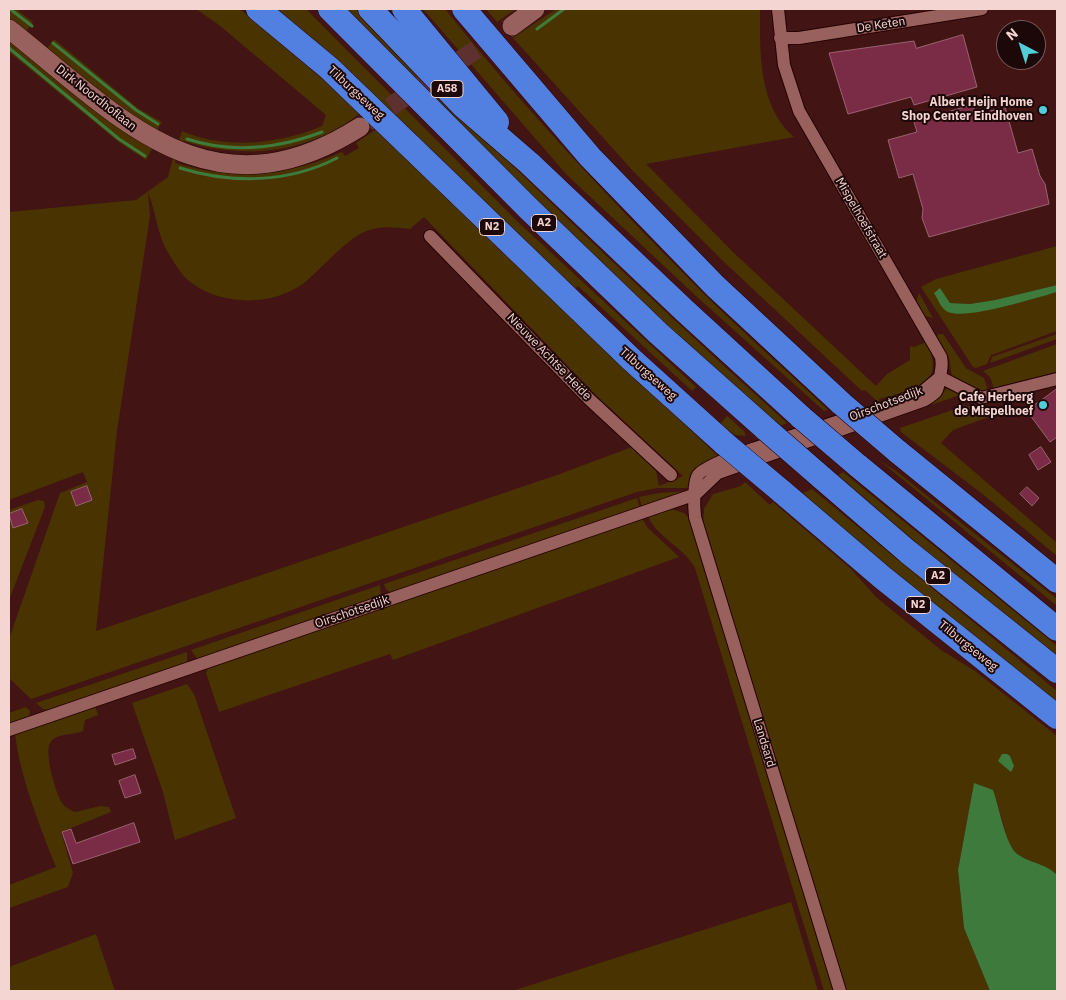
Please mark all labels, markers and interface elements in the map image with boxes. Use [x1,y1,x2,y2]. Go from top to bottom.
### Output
street label: De Keten [856,14,906,36]
north arrow [996,20,1046,70]
text: N [1002,24,1022,44]
street label: Dirk Noordhoflaan [53,62,139,134]
street label: Tilburgseweg [325,63,387,123]
road number: A58 [431,80,463,98]
place label: Albert Heijn Home Shop Center Eindhoven [902,96,1033,124]
marker: Albert Heijn Home Shop Center Eindhoven [1037,104,1049,116]
street label: Mispelhoefstraat [832,175,890,261]
road number: A2 [532,214,556,232]
road number: N2 [480,218,504,236]
street label: Nieuwe Achtse Heide [504,311,594,403]
street label: Tilburgseweg [616,345,680,403]
street label: Oirschotsedijk [847,383,925,425]
place label: Cafe Herberg de Mispelhoef [954,391,1033,419]
marker: Cafe Herberg de Mispelhoef [1037,399,1049,411]
road number: A2 [926,568,950,584]
street label: Oirschotsedijk [313,593,391,631]
road number: N2 [906,596,930,614]
street label: Tilburgseweg [936,618,1000,674]
street label: Landsard [750,717,778,769]

